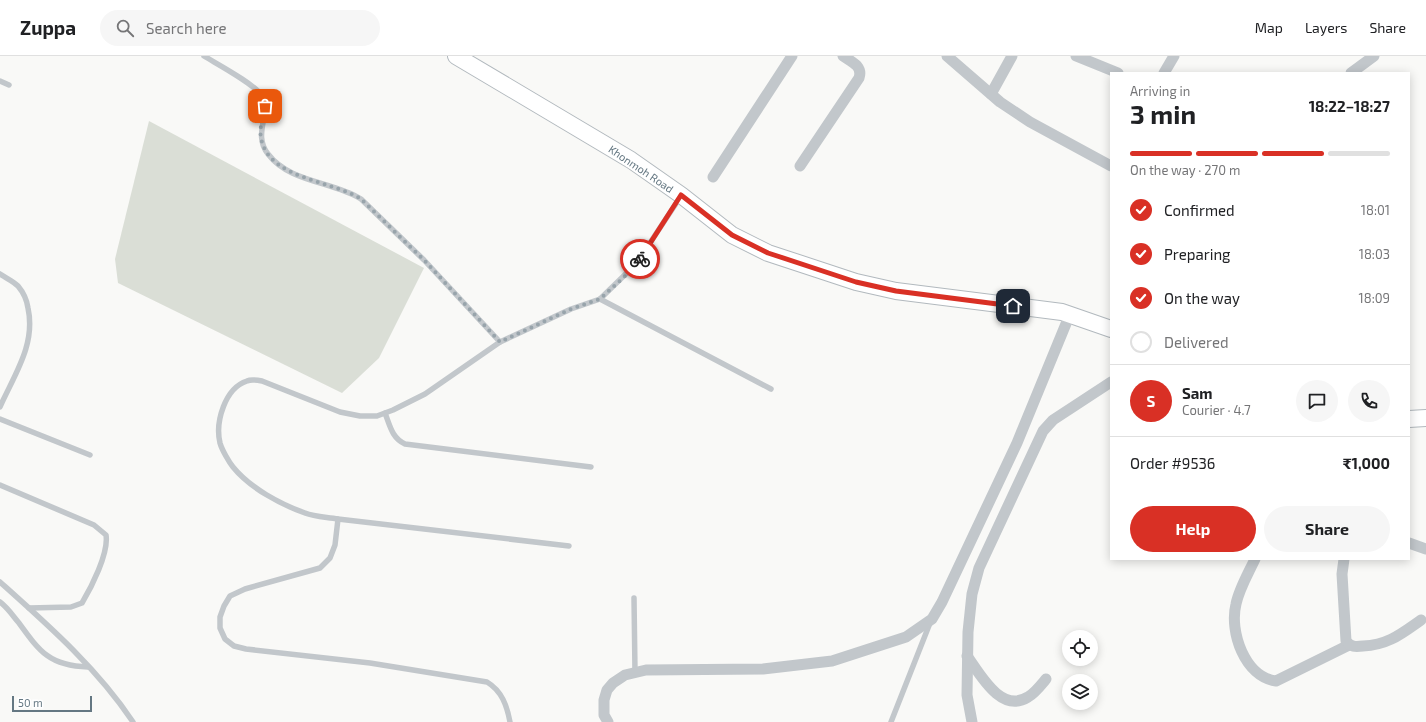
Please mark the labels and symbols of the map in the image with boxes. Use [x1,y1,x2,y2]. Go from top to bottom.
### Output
pin [248,89,282,123]
street label: Khonmoh Road [606,142,676,195]
courier [620,239,660,279]
pin [996,289,1030,323]
scale bar [12,694,92,713]

